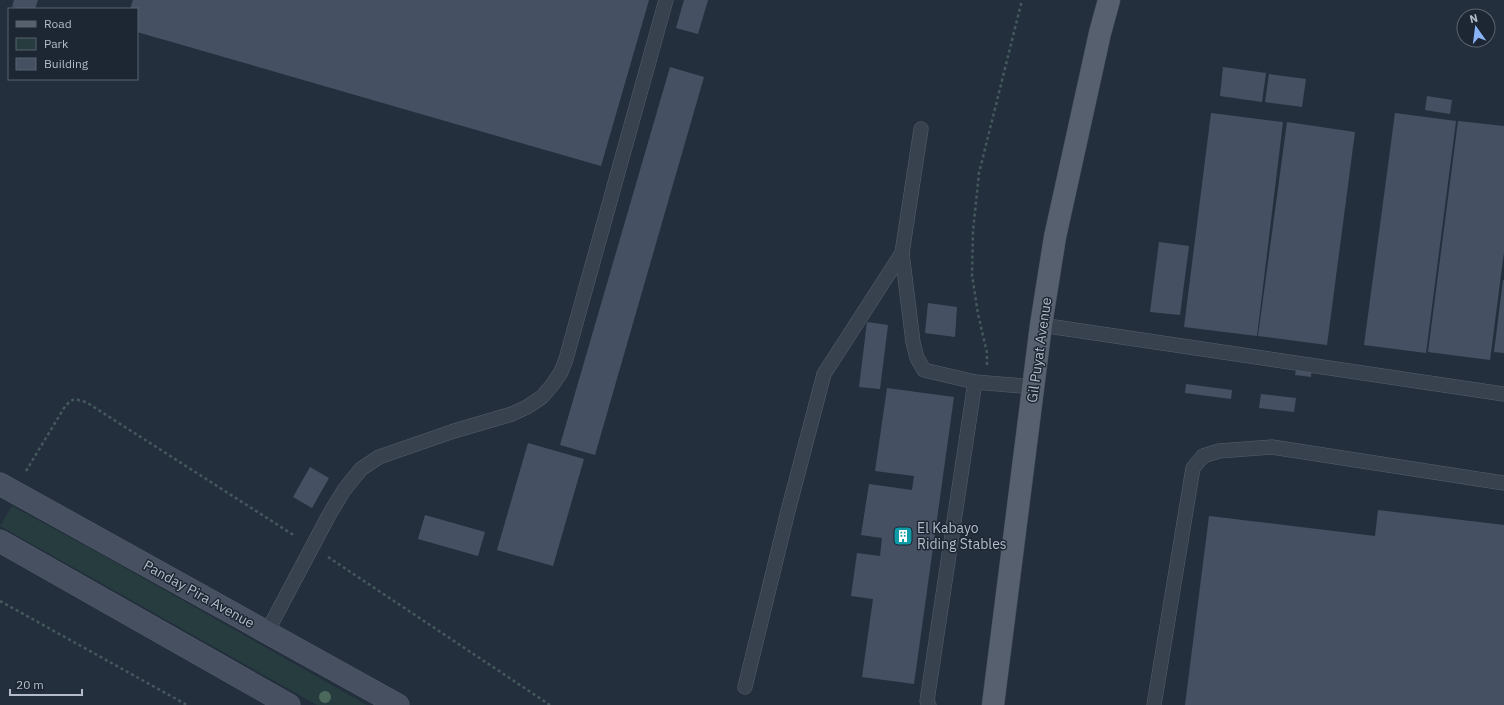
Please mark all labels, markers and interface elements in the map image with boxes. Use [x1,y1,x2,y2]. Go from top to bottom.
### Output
legend [8,8,138,80]
north arrow [1456,8,1496,48]
text: N [1468,11,1479,26]
text: Road [44,16,72,31]
text: Park [44,36,69,51]
text: Building [44,56,89,71]
street label: Gil Puyat Avenue [1023,296,1055,404]
place label: El Kabayo Riding Stables [917,519,1007,553]
building icon: El Kabayo Riding Stables [892,525,914,547]
street label: Panday Pira Avenue [140,556,258,632]
scale bar [10,671,82,697]
text: 20 m [16,677,44,692]

